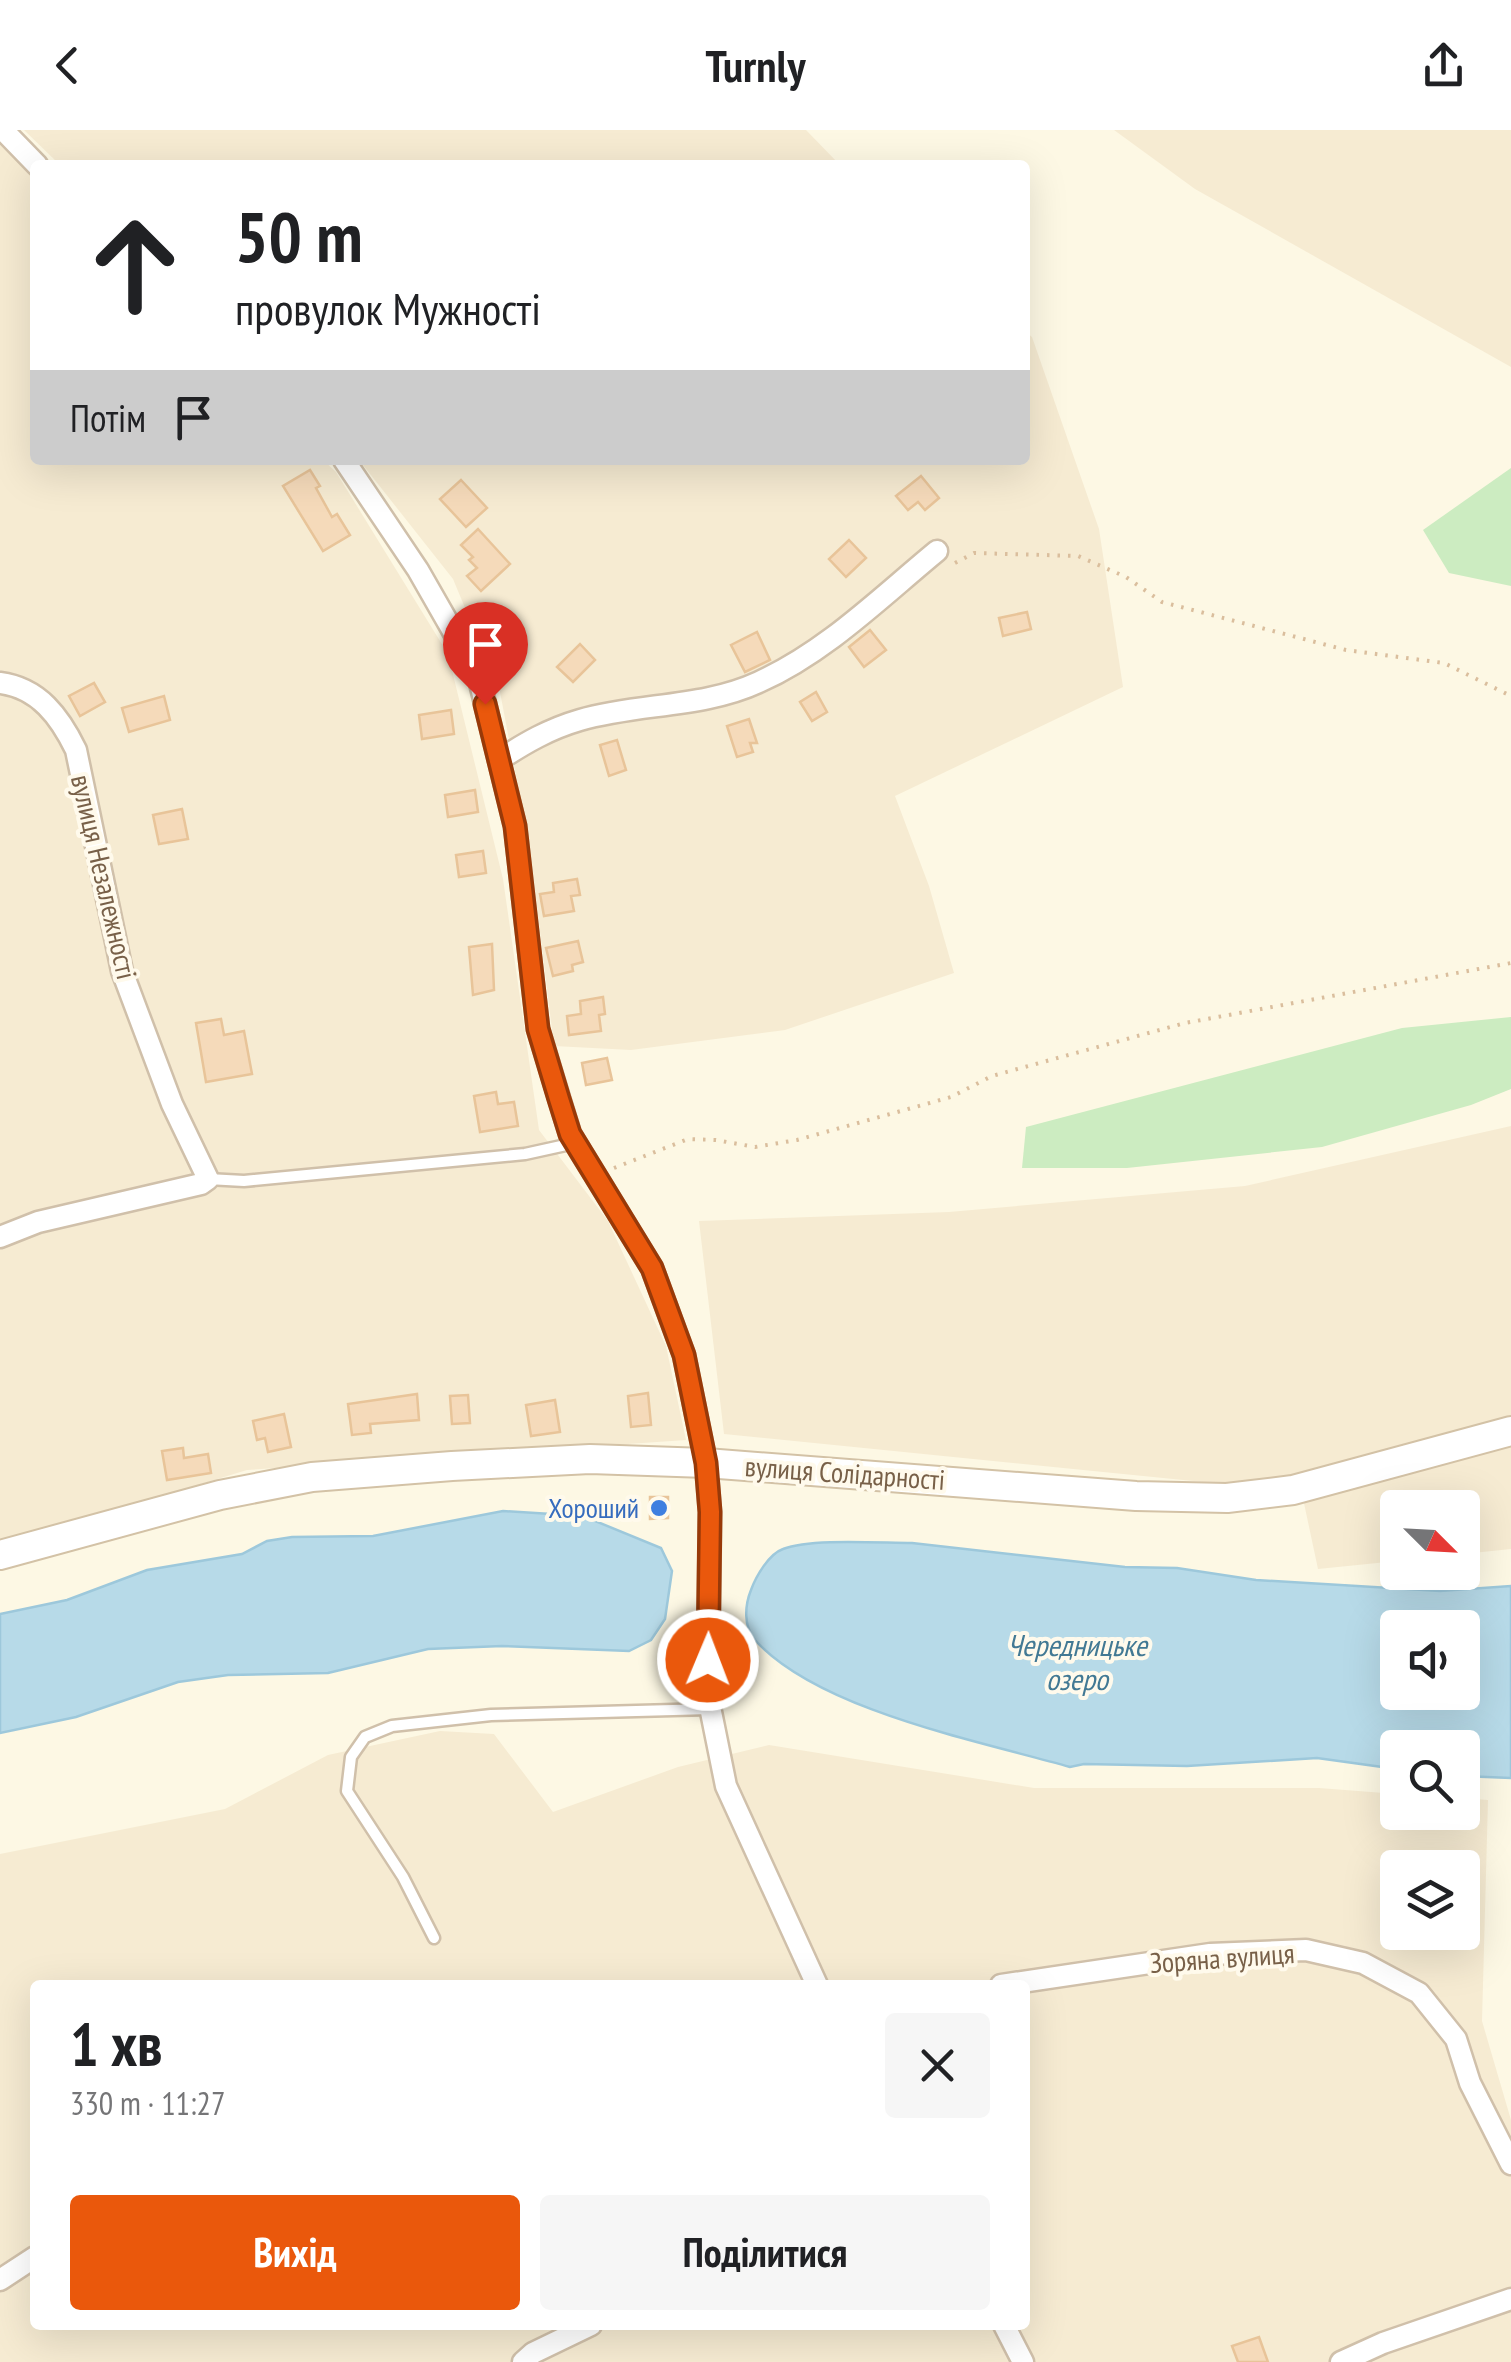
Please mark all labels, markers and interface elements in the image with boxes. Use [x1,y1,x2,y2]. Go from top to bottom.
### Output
text: Turnly [706,36,805,94]
icon: back [40,38,95,93]
icon: share [1416,38,1471,93]
text: 50 m [235,191,363,281]
icon: ahead [70,200,200,330]
text: провулок Мужності [235,279,541,337]
icon: arrive [166,390,221,445]
text: Потім [70,393,146,442]
pin [443,602,528,705]
icon: arrive [458,617,513,672]
street label: вулиця Незалежності [63,771,146,983]
street label: вулиця Солідарності [744,1447,946,1498]
place label: Хороший [548,1489,639,1526]
north arrow [1380,1490,1480,1590]
map controls [1380,1490,1480,1950]
marker: Хороший [648,1497,670,1519]
position arrow [656,1608,760,1712]
button: sound [1380,1610,1480,1710]
water label: Чередницьке озеро [1007,1625,1148,1698]
button: search [1380,1730,1480,1830]
button: layers [1380,1850,1480,1950]
street label: Зоряна вулиця [1148,1934,1296,1981]
text: 1 хв [70,2005,162,2083]
button: close [885,2013,990,2118]
text: 330 m · 11:27 [70,2082,225,2124]
button: Вихід [70,2195,520,2310]
button: Поділитися [540,2195,990,2310]

